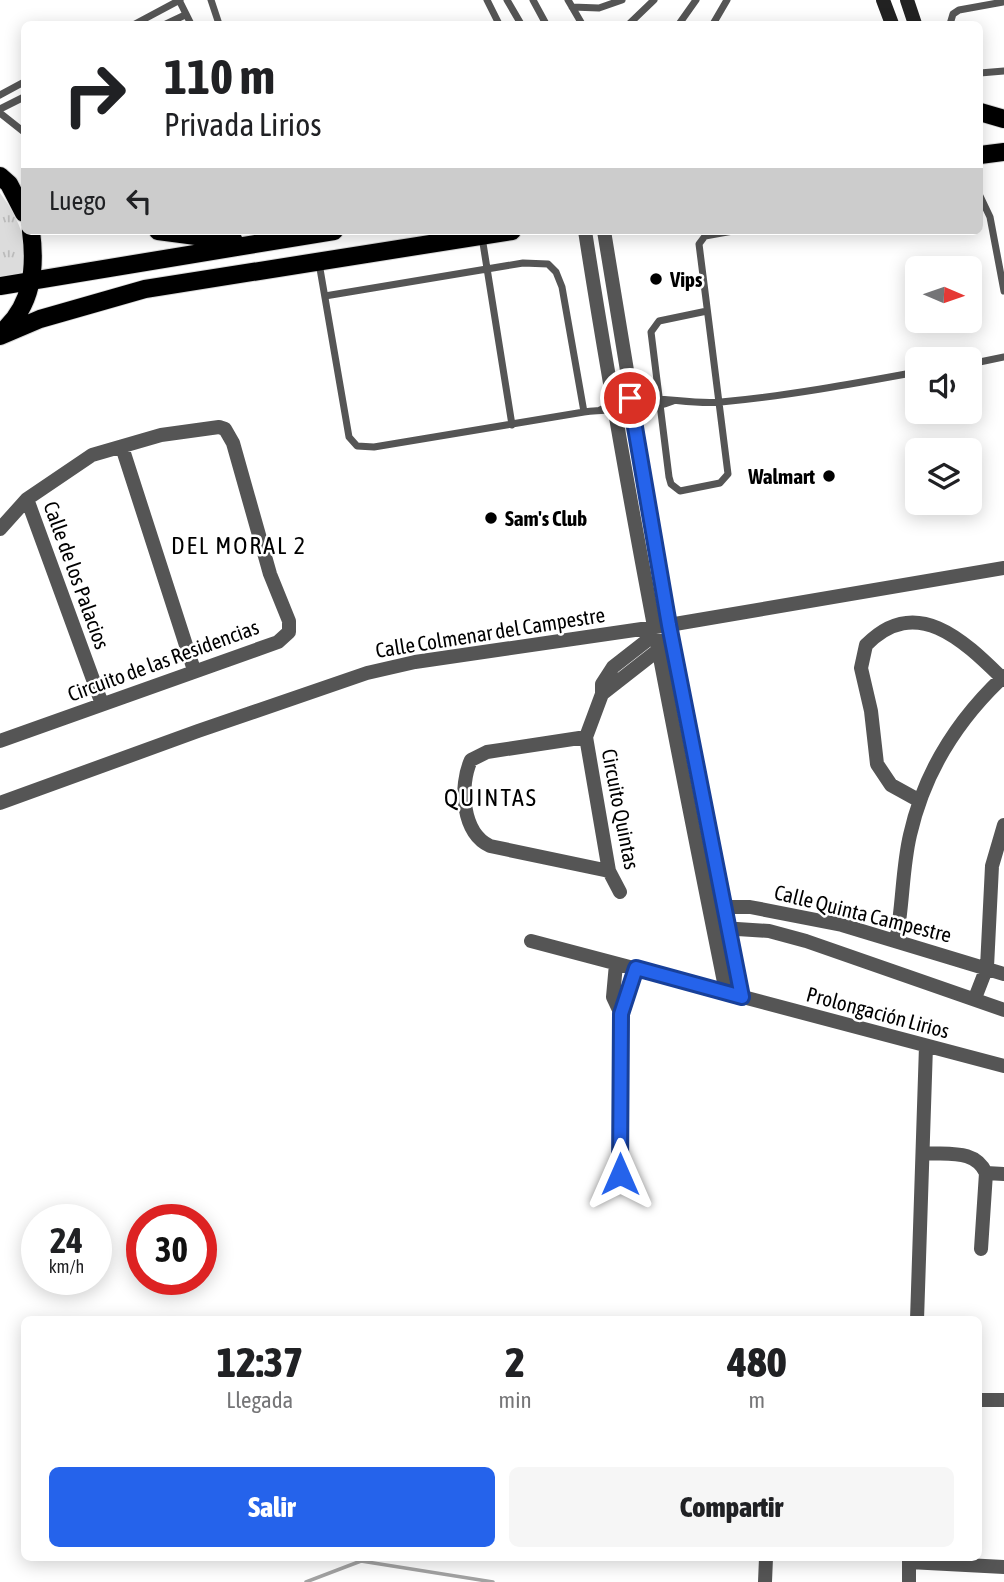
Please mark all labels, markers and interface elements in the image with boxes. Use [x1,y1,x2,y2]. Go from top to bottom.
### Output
text: 110 m [164,48,275,104]
icon: right [49,49,140,140]
text: Privada Lirios [164,106,322,143]
icon: left [120,182,158,220]
text: Luego [49,186,106,216]
north arrow [905,256,982,332]
map controls [905,256,982,515]
place label: Vips [669,267,703,291]
marker: Vips [648,271,664,287]
button: sound [905,347,982,424]
pin [600,368,660,428]
icon: arrive [611,379,649,417]
button: layers [905,438,982,515]
place label: Walmart [747,464,815,488]
marker: Walmart [821,468,837,484]
street label: Calle de los Palacios [39,498,115,652]
place label: Sam's Club [505,506,587,530]
marker: Sam's Club [483,510,499,526]
district label: DEL MORAL 2 [171,532,307,559]
street label: Calle Colmenar del Campestre [374,602,606,662]
street label: Circuito de las Residencias [64,614,262,706]
street label: Circuito Quintas [598,747,644,871]
district label: QUINTAS [444,784,538,811]
street label: Calle Quinta Campestre [772,879,954,947]
street label: Prolongación Lirios [804,981,952,1043]
position arrow [583,1137,657,1211]
speed limit sign: 30 [126,1204,217,1295]
text: 24 [50,1220,83,1260]
text: km/h [49,1256,84,1277]
text: 12:37 [217,1338,303,1386]
text: 2 [505,1338,525,1386]
text: 480 [727,1338,786,1386]
text: Llegada [226,1387,293,1413]
text: min [499,1387,532,1413]
text: m [749,1387,765,1413]
button: Salir [49,1467,495,1547]
button: Compartir [509,1467,954,1547]

